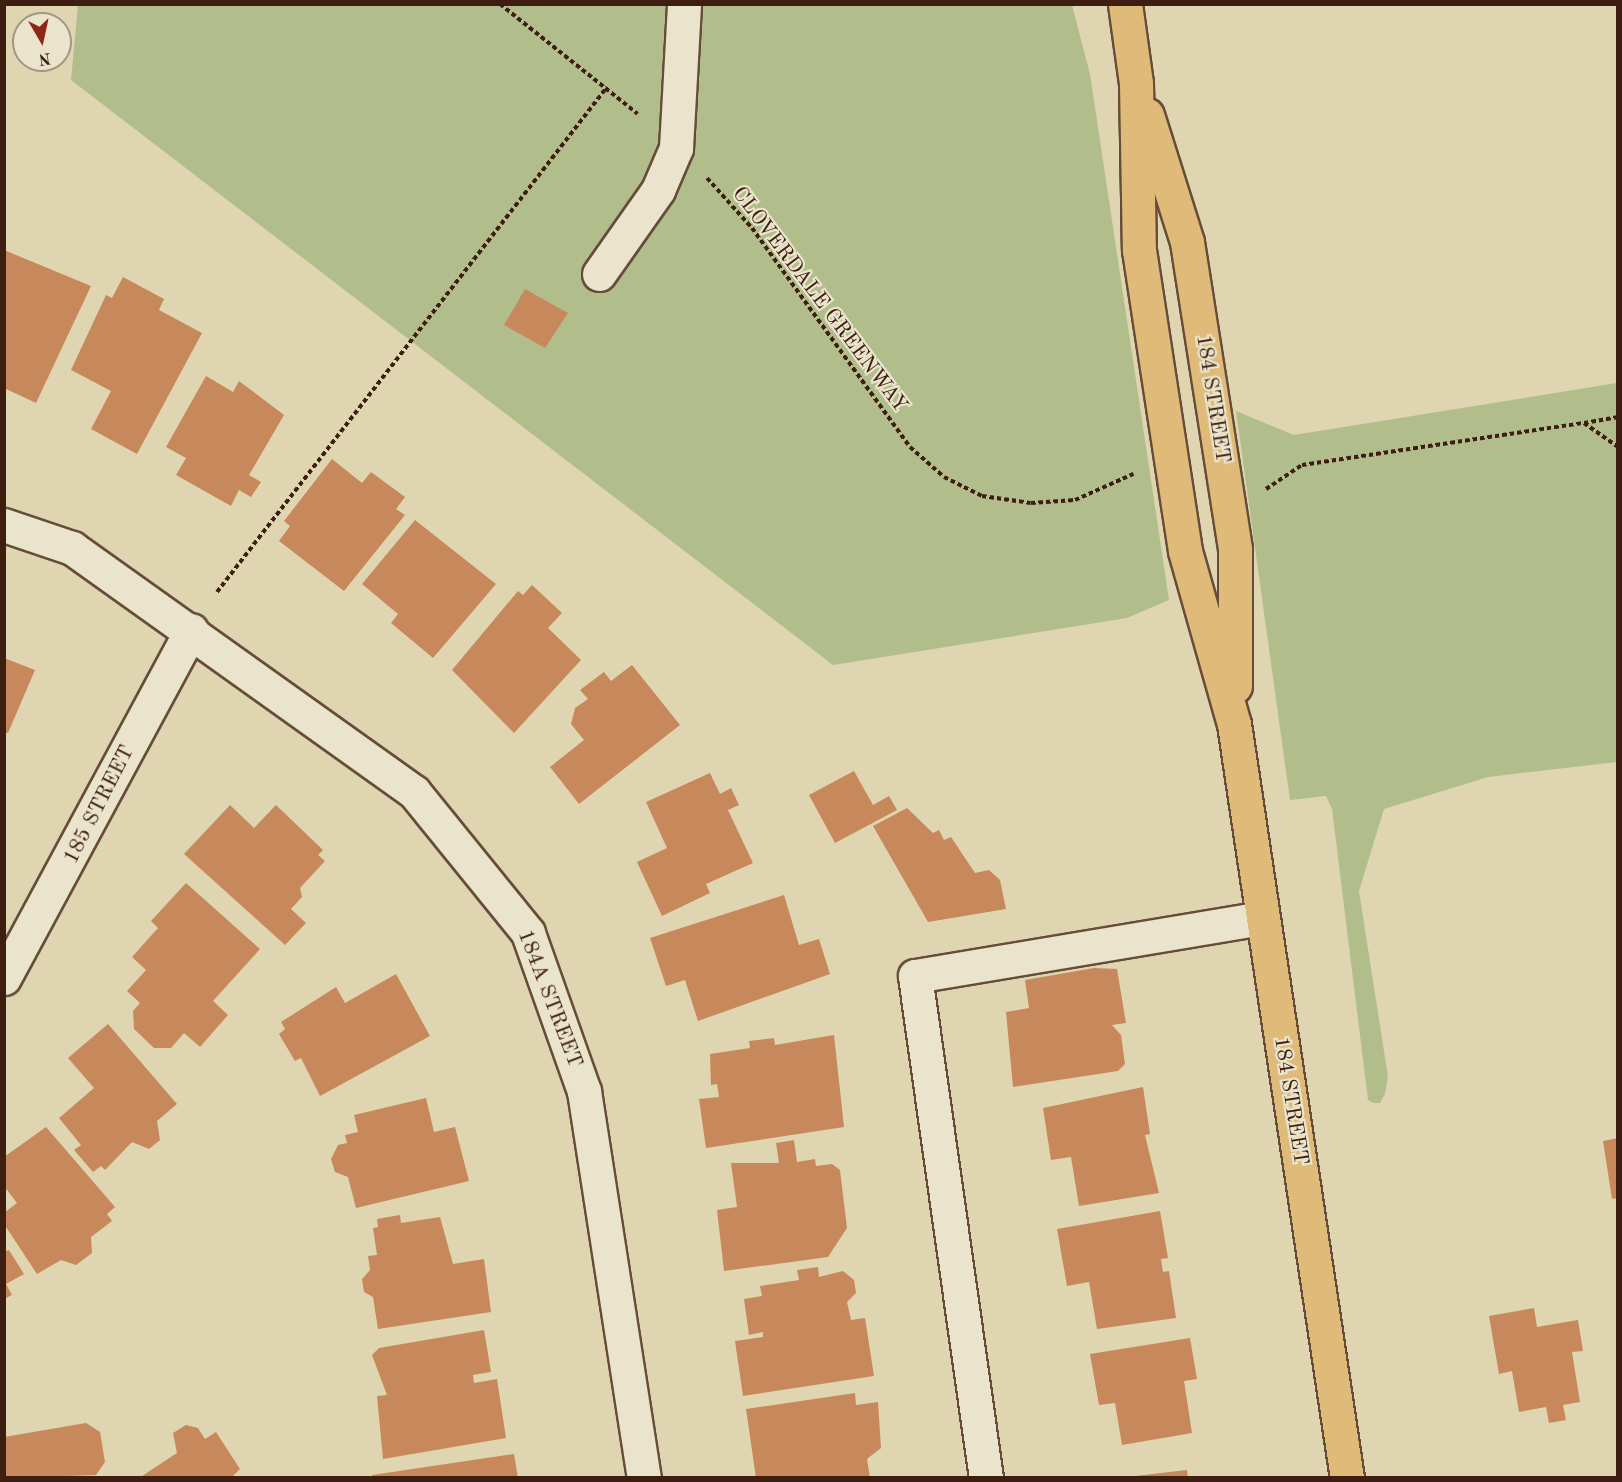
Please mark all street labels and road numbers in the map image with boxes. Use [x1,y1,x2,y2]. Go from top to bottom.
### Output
street label: CLOVERDALE GREENWAY [726,182,912,418]
street label: 184 STREET [1189,333,1235,465]
street label: 185 STREET [59,742,141,868]
street label: 184A STREET [511,927,587,1071]
street label: 184 STREET [1267,1035,1313,1167]

